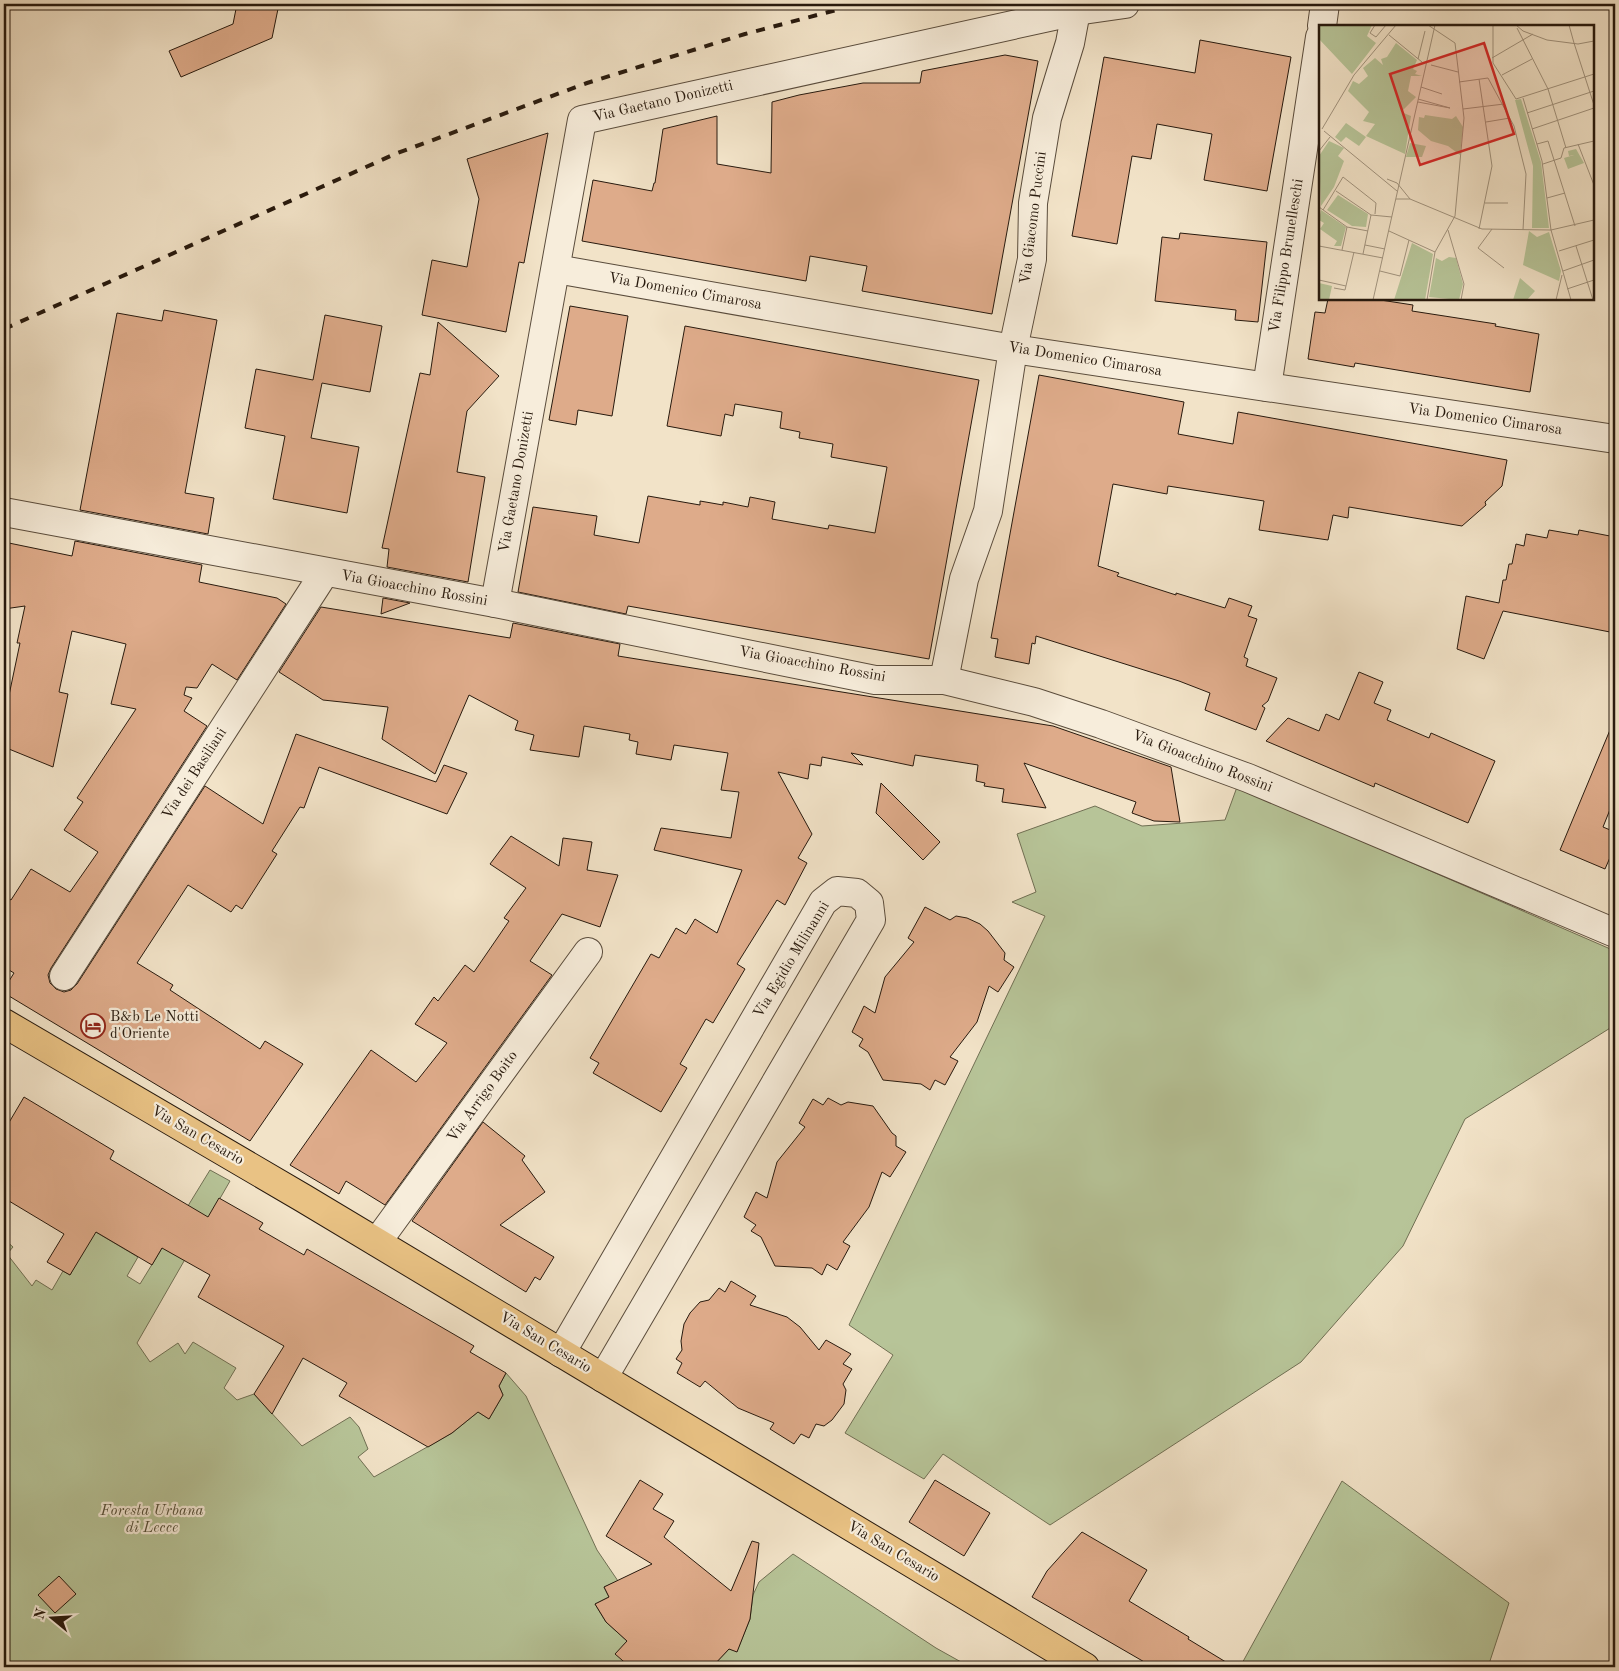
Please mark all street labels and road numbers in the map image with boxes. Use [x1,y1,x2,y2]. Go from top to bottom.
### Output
street label: Via Gaetano Donizetti [591,79,735,125]
street label: Via Giacomo Puccini [1018,151,1050,285]
street label: Via Filippo Brunelleschi [1267,178,1307,334]
street label: Via Domenico Cimarosa [607,271,764,313]
street label: Via Domenico Cimarosa [1007,340,1164,380]
street label: Via Domenico Cimarosa [1407,402,1564,438]
street label: Via Gaetano Donizetti [497,410,537,554]
street label: Via Gioacchino Rossini [339,569,489,609]
street label: Via Gioacchino Rossini [737,645,887,685]
street label: Via dei Basiliani [160,726,230,822]
street label: Via Gioacchino Rossini [1130,728,1274,796]
street label: Via Egidio Milinanni [751,899,833,1021]
street label: Via Arrigo Boito [445,1049,521,1145]
street label: Via San Cesario [148,1103,246,1169]
street label: Via San Cesario [497,1310,593,1376]
street label: Via San Cesario [845,1519,941,1585]

